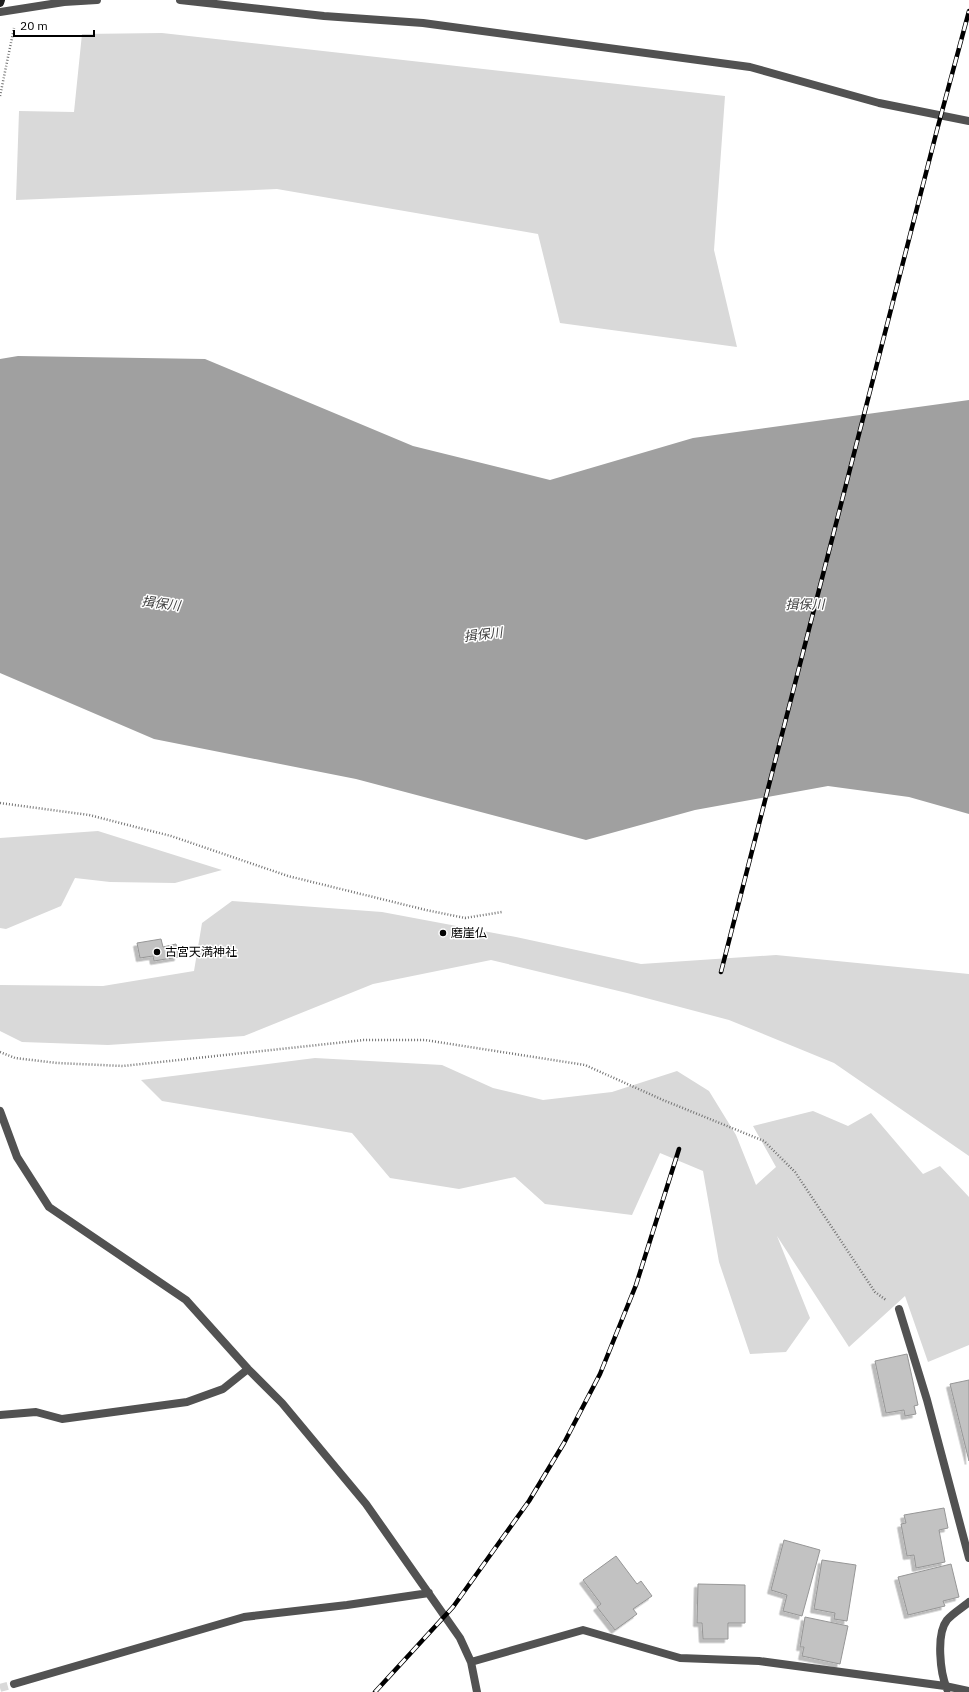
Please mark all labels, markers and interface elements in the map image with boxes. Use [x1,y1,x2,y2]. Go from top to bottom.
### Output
scale bar [14,12,94,38]
text: 20 m [20,18,48,33]
water label: 揖保川 [141,593,183,615]
water label: 揖保川 [785,596,827,613]
water label: 揖保川 [463,623,505,645]
place label: 磨崖仏 [451,925,487,940]
marker: 磨崖仏 [438,928,448,938]
place label: 古宮天満神社 [165,944,237,959]
marker: 古宮天満神社 [152,947,162,957]

